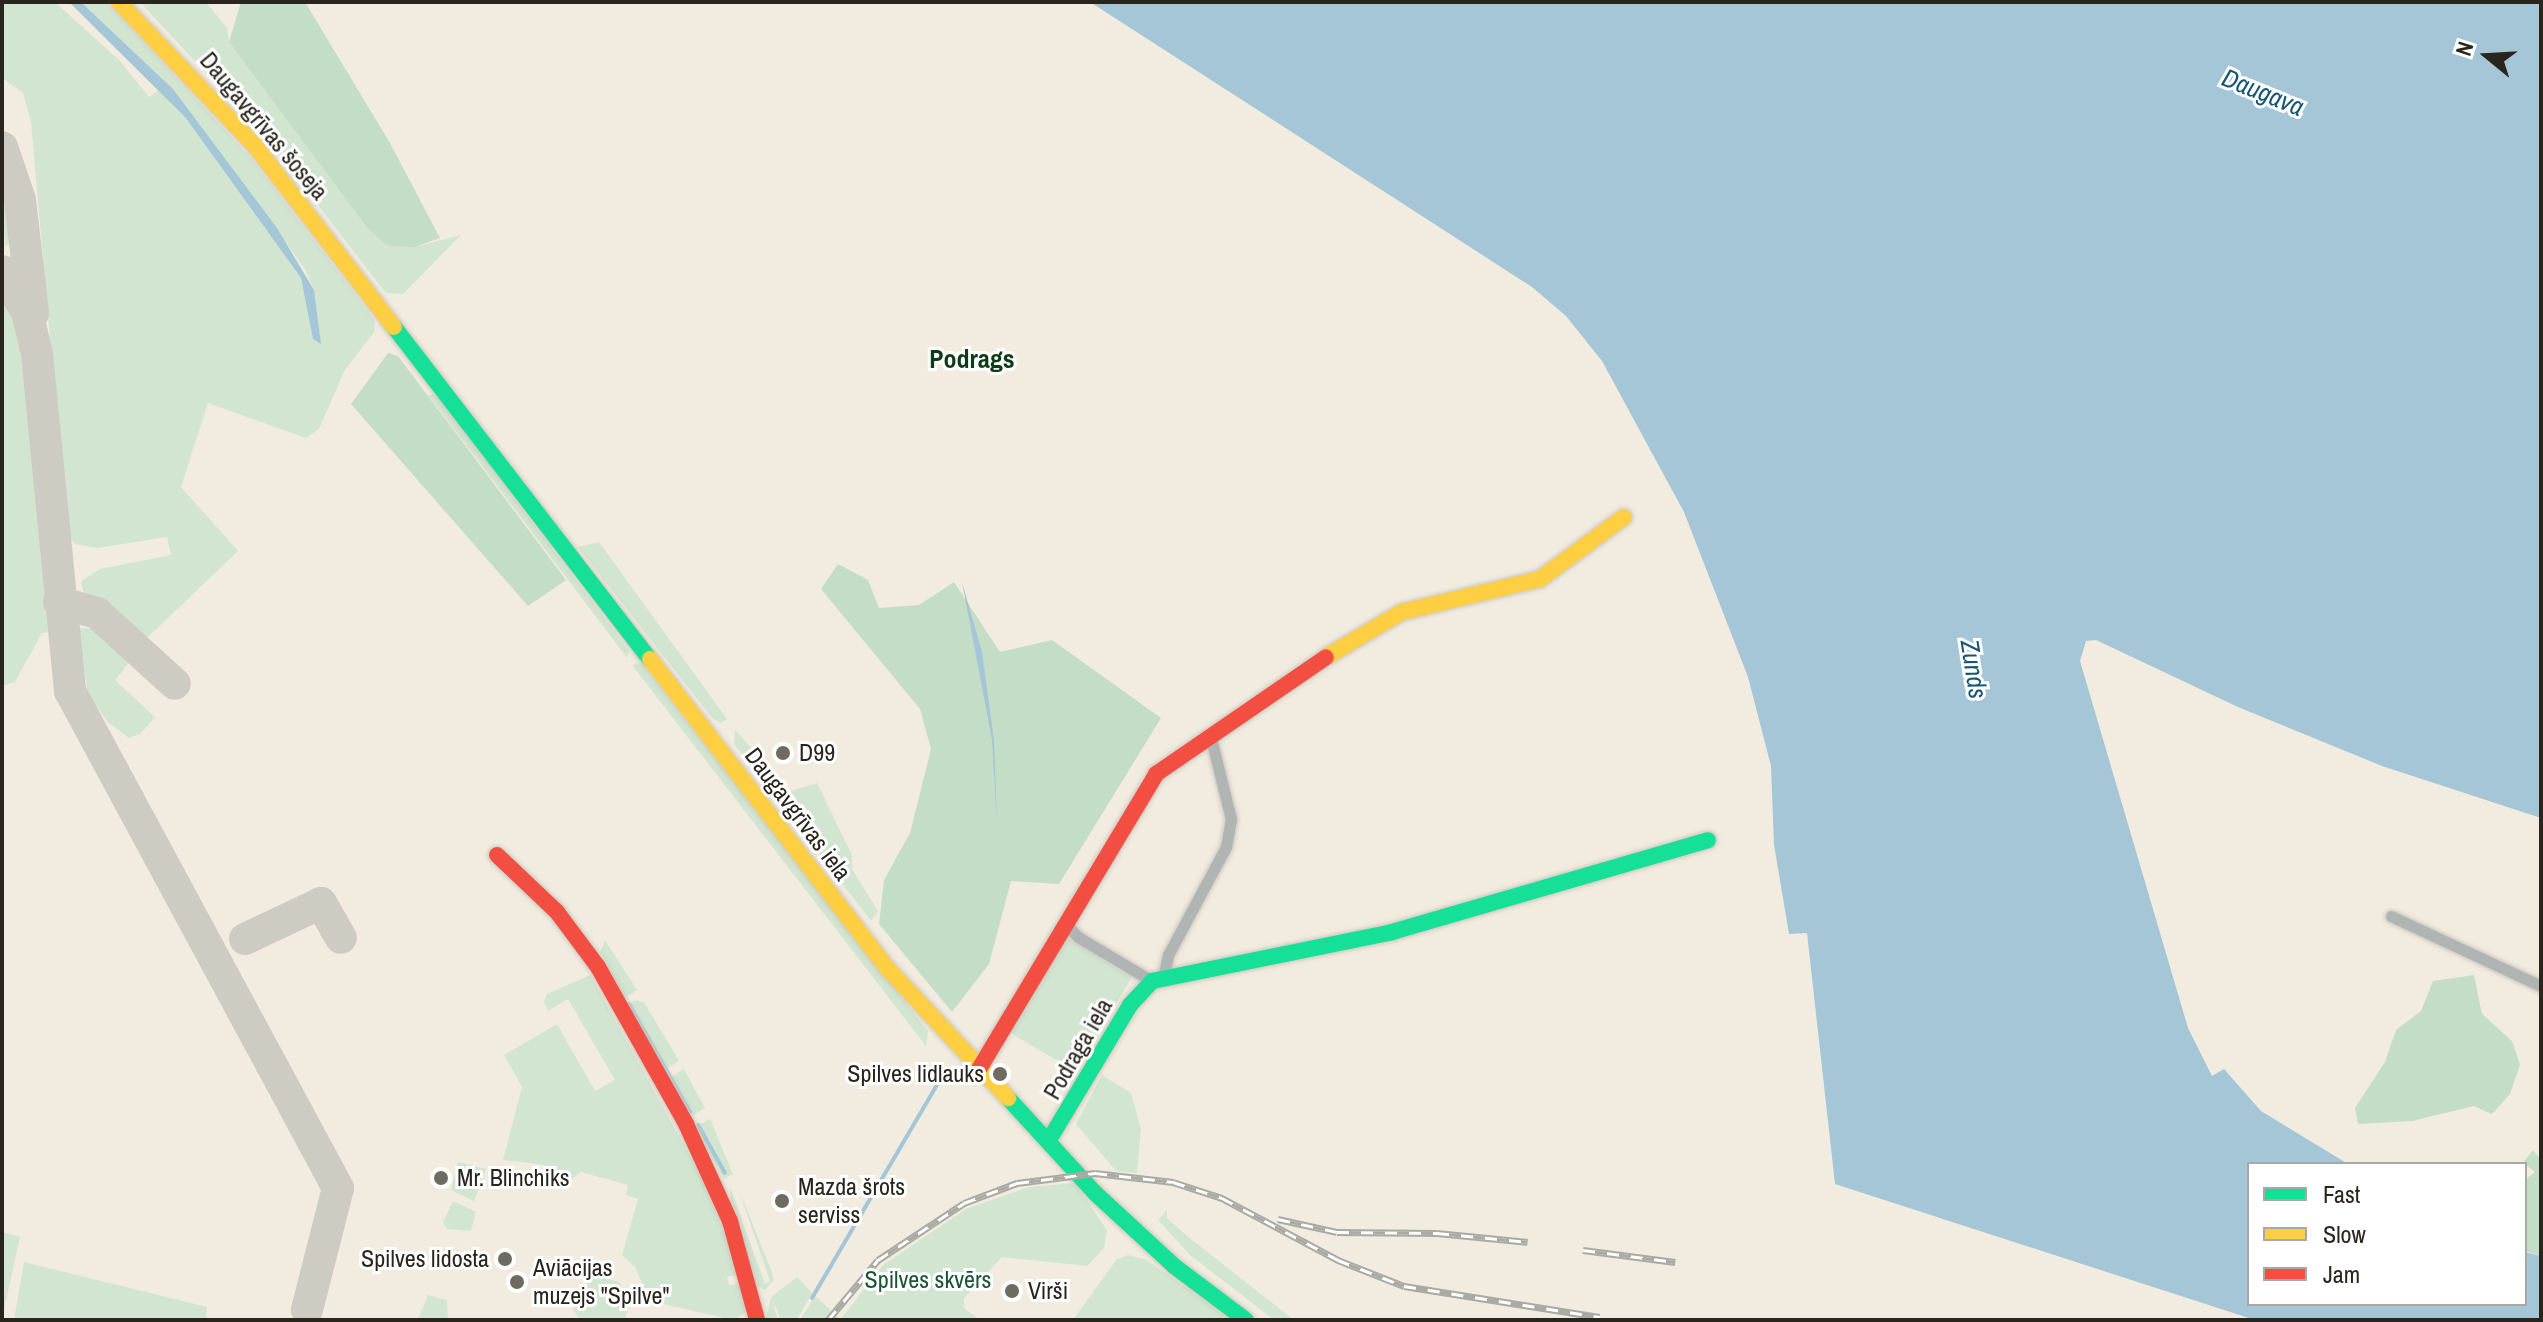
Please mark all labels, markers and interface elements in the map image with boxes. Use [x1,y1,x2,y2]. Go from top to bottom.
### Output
north arrow [2447,16,2527,96]
text: N [2448,38,2480,59]
street label: Daugavgrīvas šoseja [194,46,334,206]
water label: Daugava [2218,62,2308,122]
district label: Podrags [929,343,1015,375]
water label: Zunds [1954,637,1994,701]
place label: D99 [799,739,835,767]
street label: Daugavgrīvas iela [739,742,857,886]
marker: D99 [774,744,792,762]
street label: Podraga iela [1038,993,1118,1105]
place label: Spilves lidlauks [847,1060,984,1088]
marker: Spilves lidlauks [991,1065,1009,1083]
legend [2247,1162,2527,1306]
place label: Mr. Blinchiks [457,1164,570,1192]
marker: Mr. Blinchiks [432,1169,450,1187]
place label: Mazda šrots serviss [798,1173,905,1229]
text: Fast [2323,1178,2360,1210]
marker: Mazda šrots serviss [773,1192,791,1210]
text: Slow [2323,1218,2366,1250]
place label: Spilves lidosta [361,1245,489,1273]
marker: Spilves lidosta [496,1250,514,1268]
place label: Aviācijas muzejs "Spilve" [533,1254,669,1310]
text: Jam [2323,1258,2360,1290]
park label: Spilves skvērs [865,1266,991,1294]
marker: Aviācijas muzejs "Spilve" [508,1273,526,1291]
place label: Virši [1028,1277,1068,1305]
marker: Virši [1003,1282,1021,1300]

